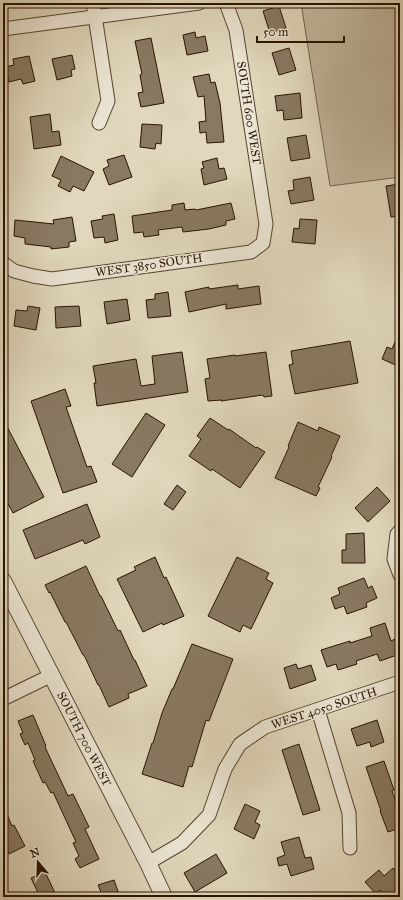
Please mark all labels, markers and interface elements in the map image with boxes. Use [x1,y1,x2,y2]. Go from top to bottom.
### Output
scale bar [257,18,344,44]
text: 50 m [263,25,288,39]
street label: SOUTH 600 WEST [234,60,264,166]
street label: WEST 3850 SOUTH [95,251,203,279]
street label: WEST 4050 SOUTH [269,684,379,732]
street label: SOUTH 700 WEST [54,689,114,789]
north arrow [18,842,58,882]
text: N [28,845,42,861]

